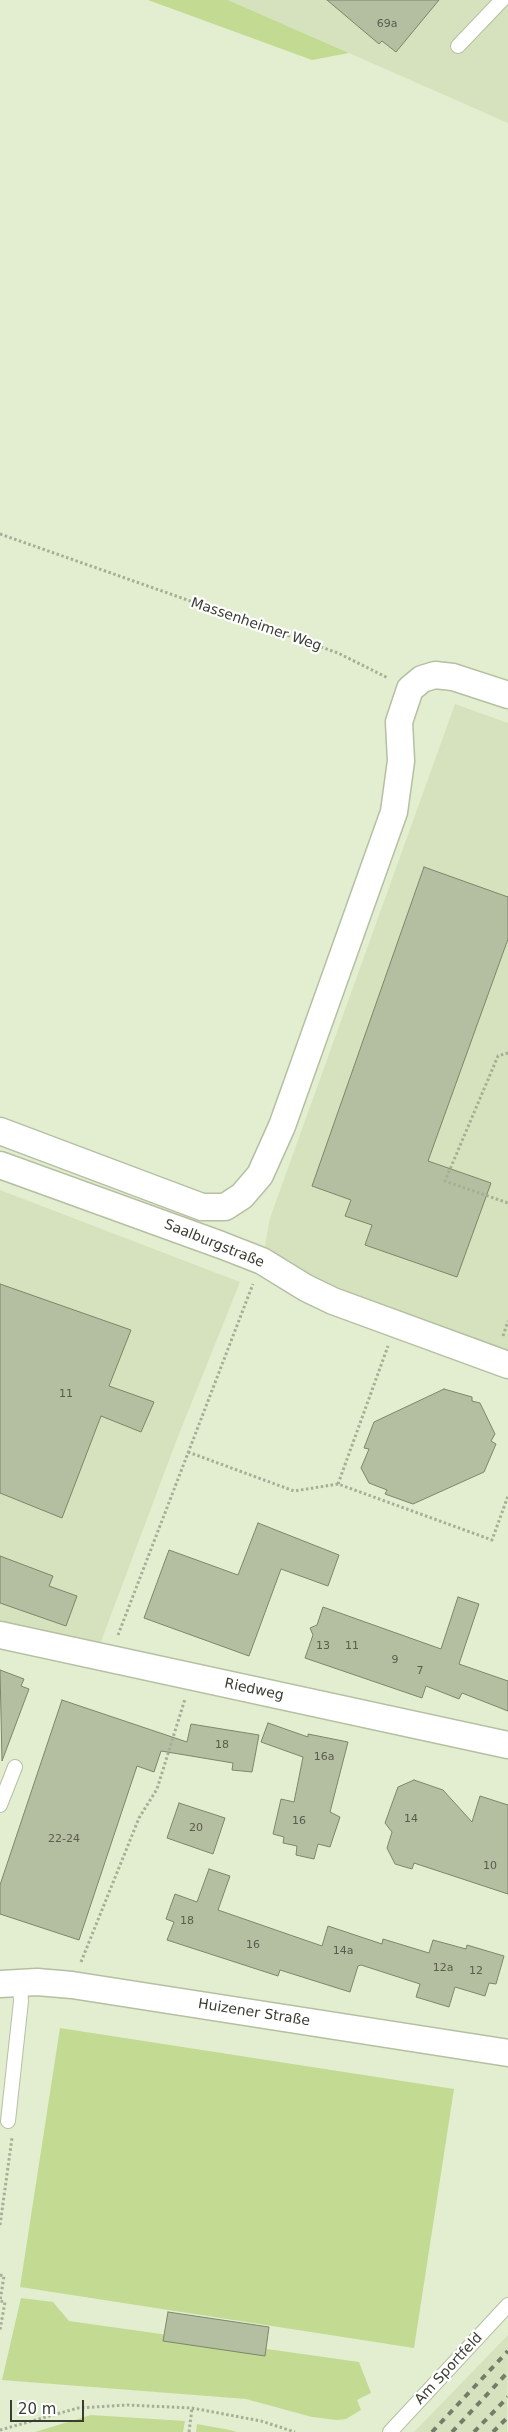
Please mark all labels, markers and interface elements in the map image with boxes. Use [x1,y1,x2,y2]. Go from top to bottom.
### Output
house number: 69a [377,17,397,31]
street label: Massenheimer Weg [188,595,324,655]
street label: Saalburgstraße [161,1216,267,1272]
house number: 11 [59,1387,73,1401]
house number: 13 [316,1639,330,1653]
house number: 11 [345,1639,359,1653]
house number: 9 [392,1653,398,1667]
house number: 7 [417,1664,423,1678]
street label: Riedweg [223,1676,285,1704]
house number: 18 [215,1738,229,1752]
house number: 16a [314,1750,334,1764]
house number: 14 [404,1812,418,1826]
house number: 16 [292,1814,306,1828]
house number: 20 [189,1821,203,1835]
house number: 22-24 [48,1832,80,1846]
house number: 10 [483,1859,497,1873]
house number: 18 [180,1914,194,1928]
house number: 16 [246,1938,260,1952]
house number: 14a [333,1944,353,1958]
house number: 12a [433,1961,453,1975]
house number: 12 [469,1964,483,1978]
street label: Huizener Straße [197,1996,311,2030]
street label: Am Sportfeld [412,2330,486,2408]
scale bar [12,2390,86,2422]
text: 20 m [18,2400,56,2418]

